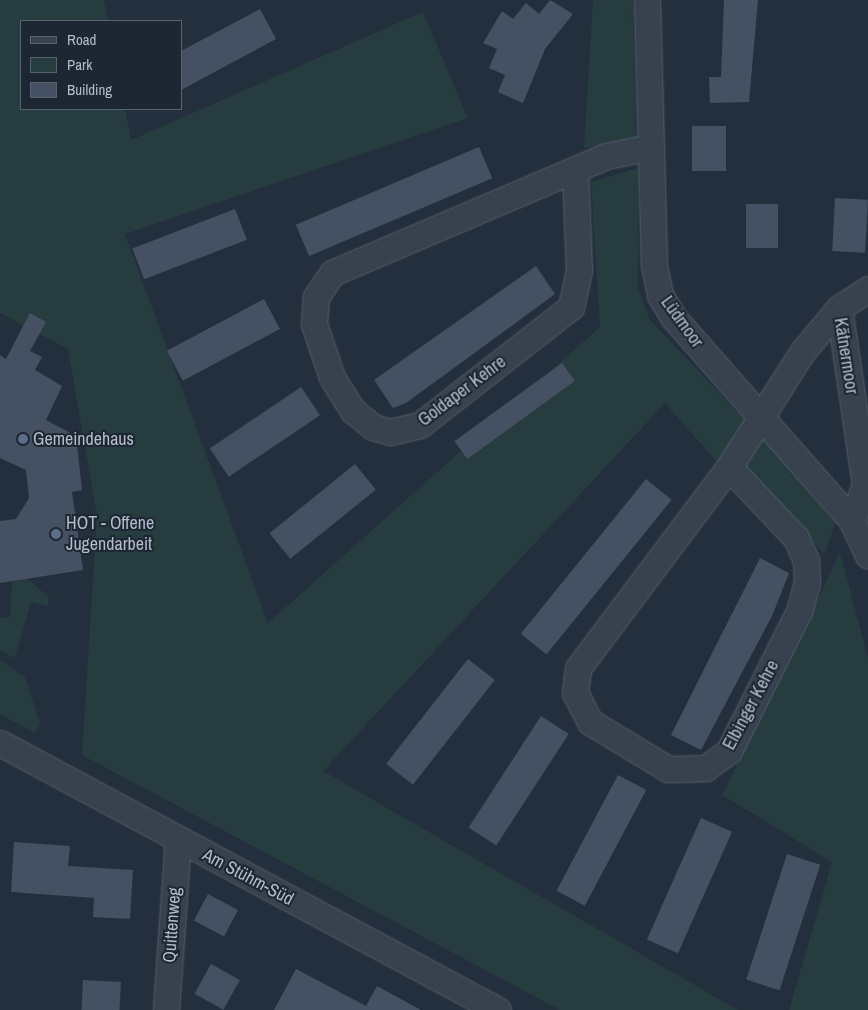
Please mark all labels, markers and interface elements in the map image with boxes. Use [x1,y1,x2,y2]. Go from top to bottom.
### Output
legend [20,20,182,110]
text: Road [67,29,96,50]
text: Park [67,54,92,75]
text: Building [67,79,112,100]
street label: Lüdmoor [656,292,708,352]
street label: Kätnermoor [829,316,863,396]
street label: Goldaper Kehre [414,351,510,431]
place label: Gemeindehaus [33,428,134,450]
marker: Gemeindehaus [17,433,29,445]
place label: HOT - Offene Jugendarbeit [66,513,154,556]
marker: HOT - Offene Jugendarbeit [50,528,62,540]
street label: Elbinger Kehre [718,656,784,754]
street label: Am Stühm-Süd [199,844,297,910]
street label: Quittenweg [159,887,185,963]

